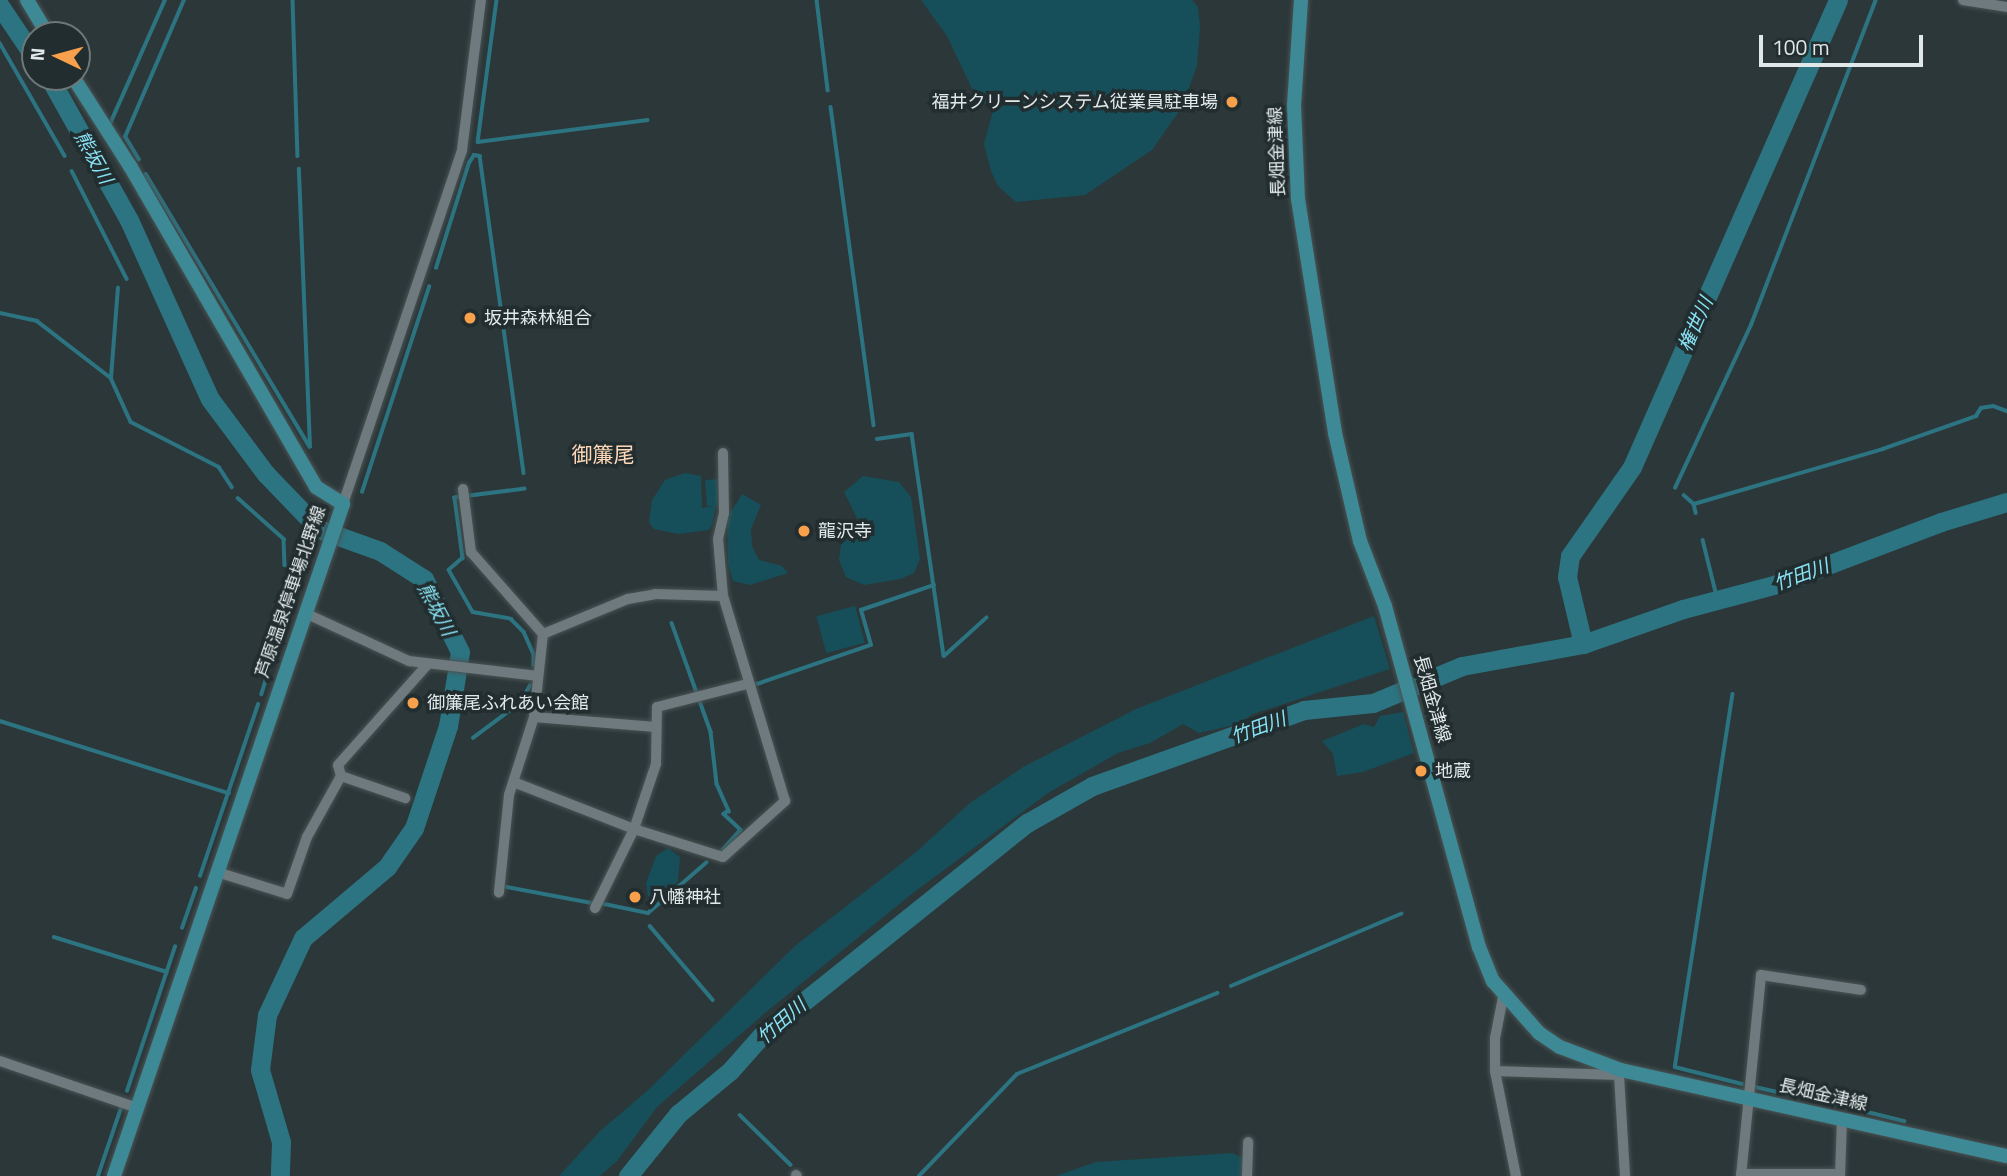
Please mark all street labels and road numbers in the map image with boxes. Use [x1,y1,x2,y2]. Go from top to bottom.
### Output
street label: 長畑金津線 [1265,107,1289,197]
street label: 芦原温泉停車場北野線 [251,503,331,681]
street label: 長畑金津線 [1409,653,1455,745]
street label: 長畑金津線 [1777,1074,1869,1116]

